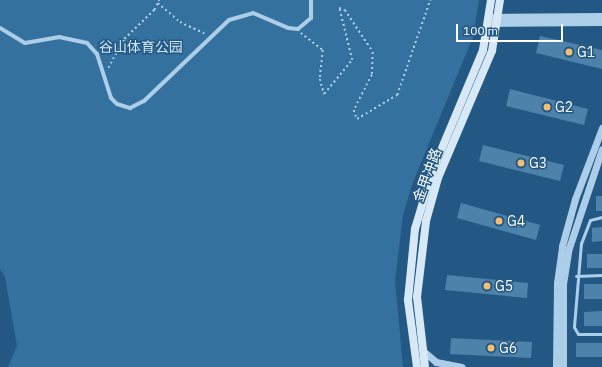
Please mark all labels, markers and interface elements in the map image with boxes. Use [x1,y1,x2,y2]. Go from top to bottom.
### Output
scale bar [458,16,565,42]
text: 100 m [463,23,498,38]
park label: 谷山体育公园 [99,39,183,55]
place label: G1 [577,44,595,60]
marker: G1 [564,47,574,57]
place label: G2 [555,99,573,115]
marker: G2 [542,102,552,112]
street label: 金甲冲路 [410,146,444,204]
place label: G3 [529,155,547,171]
marker: G3 [516,158,526,168]
place label: G4 [507,213,525,229]
marker: G4 [494,216,504,226]
place label: G5 [495,278,513,294]
marker: G5 [482,281,492,291]
place label: G6 [499,340,517,356]
marker: G6 [486,343,496,353]

